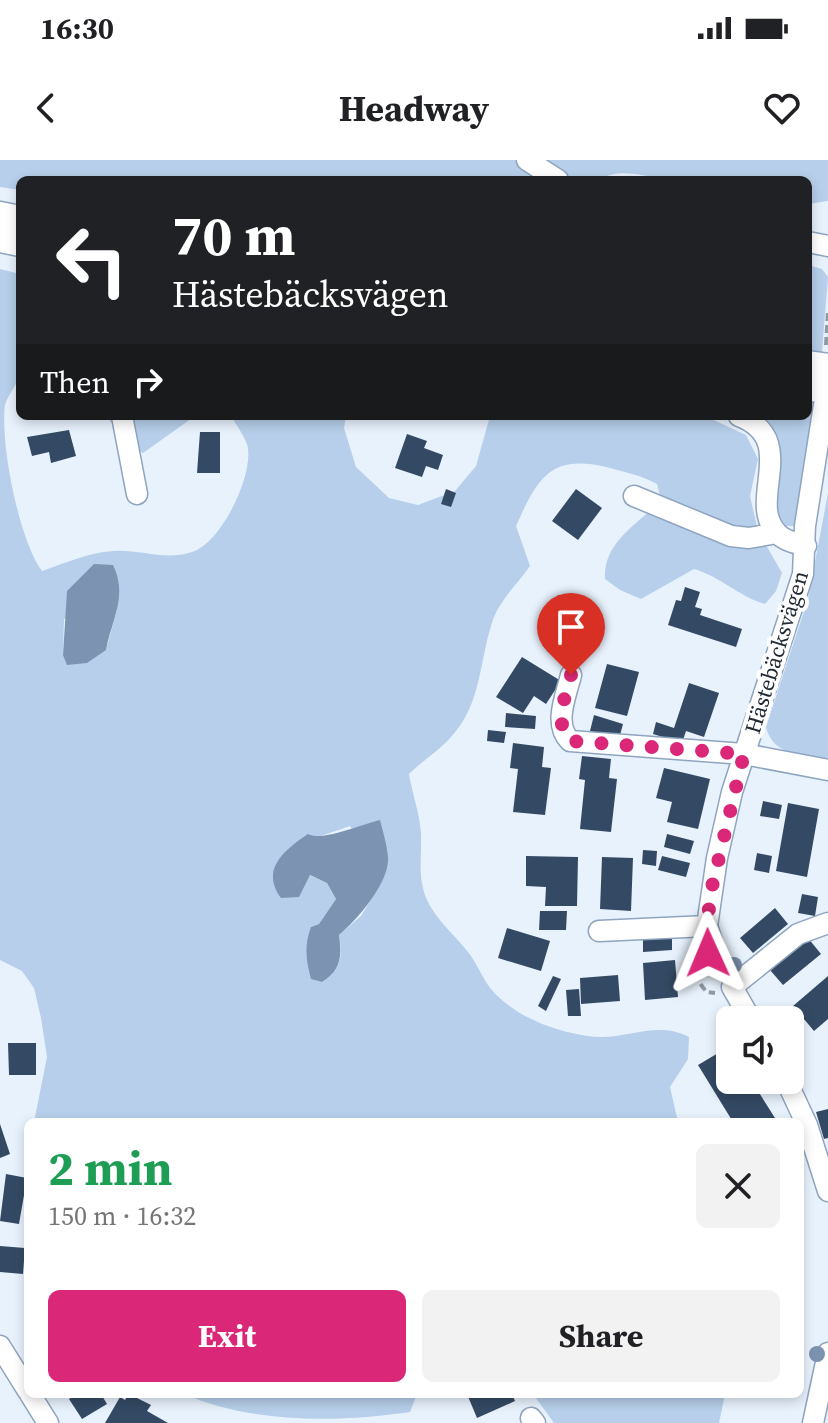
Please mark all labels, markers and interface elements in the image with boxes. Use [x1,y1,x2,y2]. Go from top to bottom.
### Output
text: 16:30 [40,8,114,49]
text: Headway [339,84,489,133]
icon: back [24,86,68,130]
icon: heart [760,86,804,130]
text: 70 m [172,197,295,274]
icon: left [40,208,144,312]
text: Hästebäcksvägen [172,270,449,319]
icon: right [126,360,170,404]
text: Then [40,362,110,403]
street label: Hästebäcksvägen [737,567,815,737]
pin [537,593,605,675]
icon: arrive [549,605,593,649]
position arrow [666,911,750,995]
map controls [716,1006,804,1094]
button: sound [716,1006,804,1094]
text: 2 min [48,1135,173,1201]
button: close [696,1144,780,1228]
text: 150 m · 16:32 [48,1198,196,1234]
button: Exit [48,1290,406,1382]
button: Share [422,1290,780,1382]

